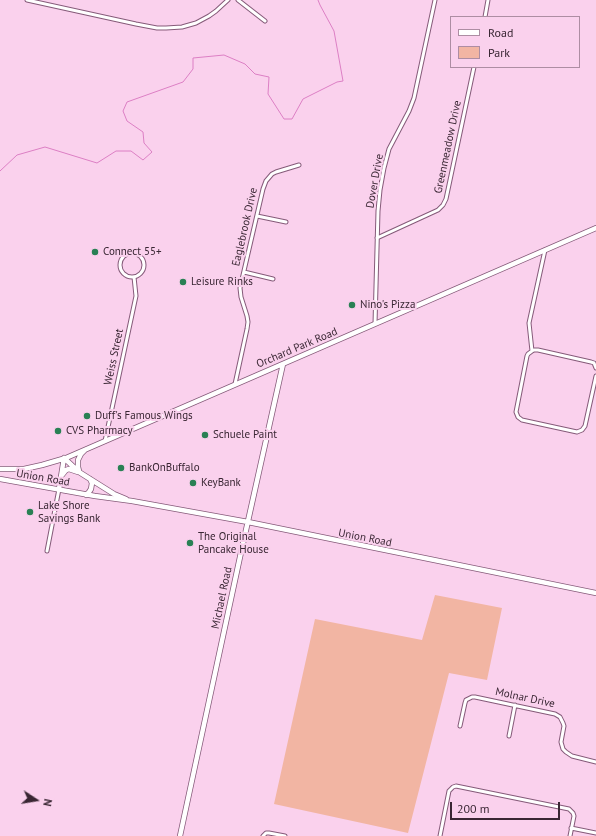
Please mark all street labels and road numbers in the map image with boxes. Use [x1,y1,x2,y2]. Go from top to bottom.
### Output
street label: Greenmeadow Drive [432,99,464,195]
street label: Dover Drive [364,153,386,209]
street label: Eaglebrook Drive [230,186,260,268]
street label: Orchard Park Road [254,325,340,371]
street label: Weiss Street [102,328,126,386]
street label: Union Road [15,467,71,489]
street label: Union Road [337,526,393,550]
street label: Michael Road [209,566,235,630]
street label: Molnar Drive [494,685,556,711]

